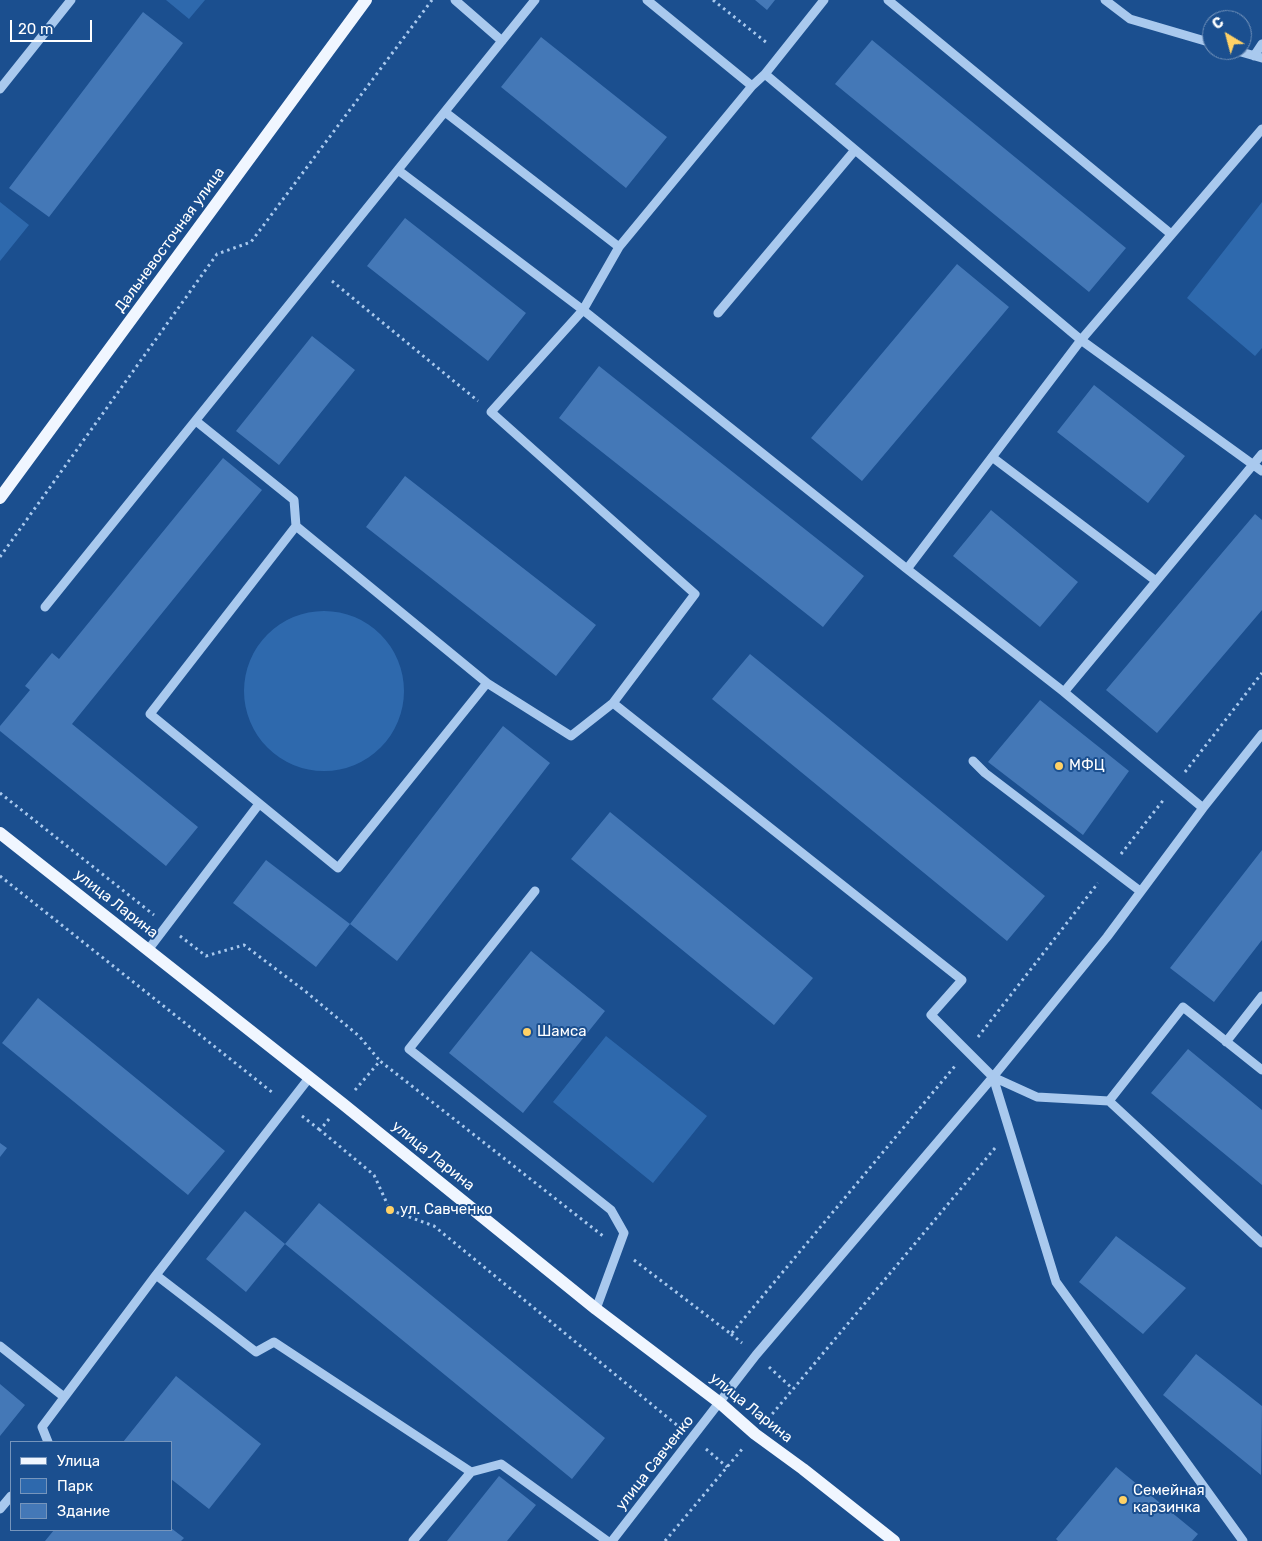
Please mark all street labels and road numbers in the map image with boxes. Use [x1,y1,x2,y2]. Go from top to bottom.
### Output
street label: Дальневосточная улица [111,164,229,316]
street label: улица Ларина [71,866,161,942]
street label: улица Ларина [388,1117,478,1195]
street label: улица Ларина [706,1369,796,1447]
street label: улица Савченко [612,1412,698,1514]

